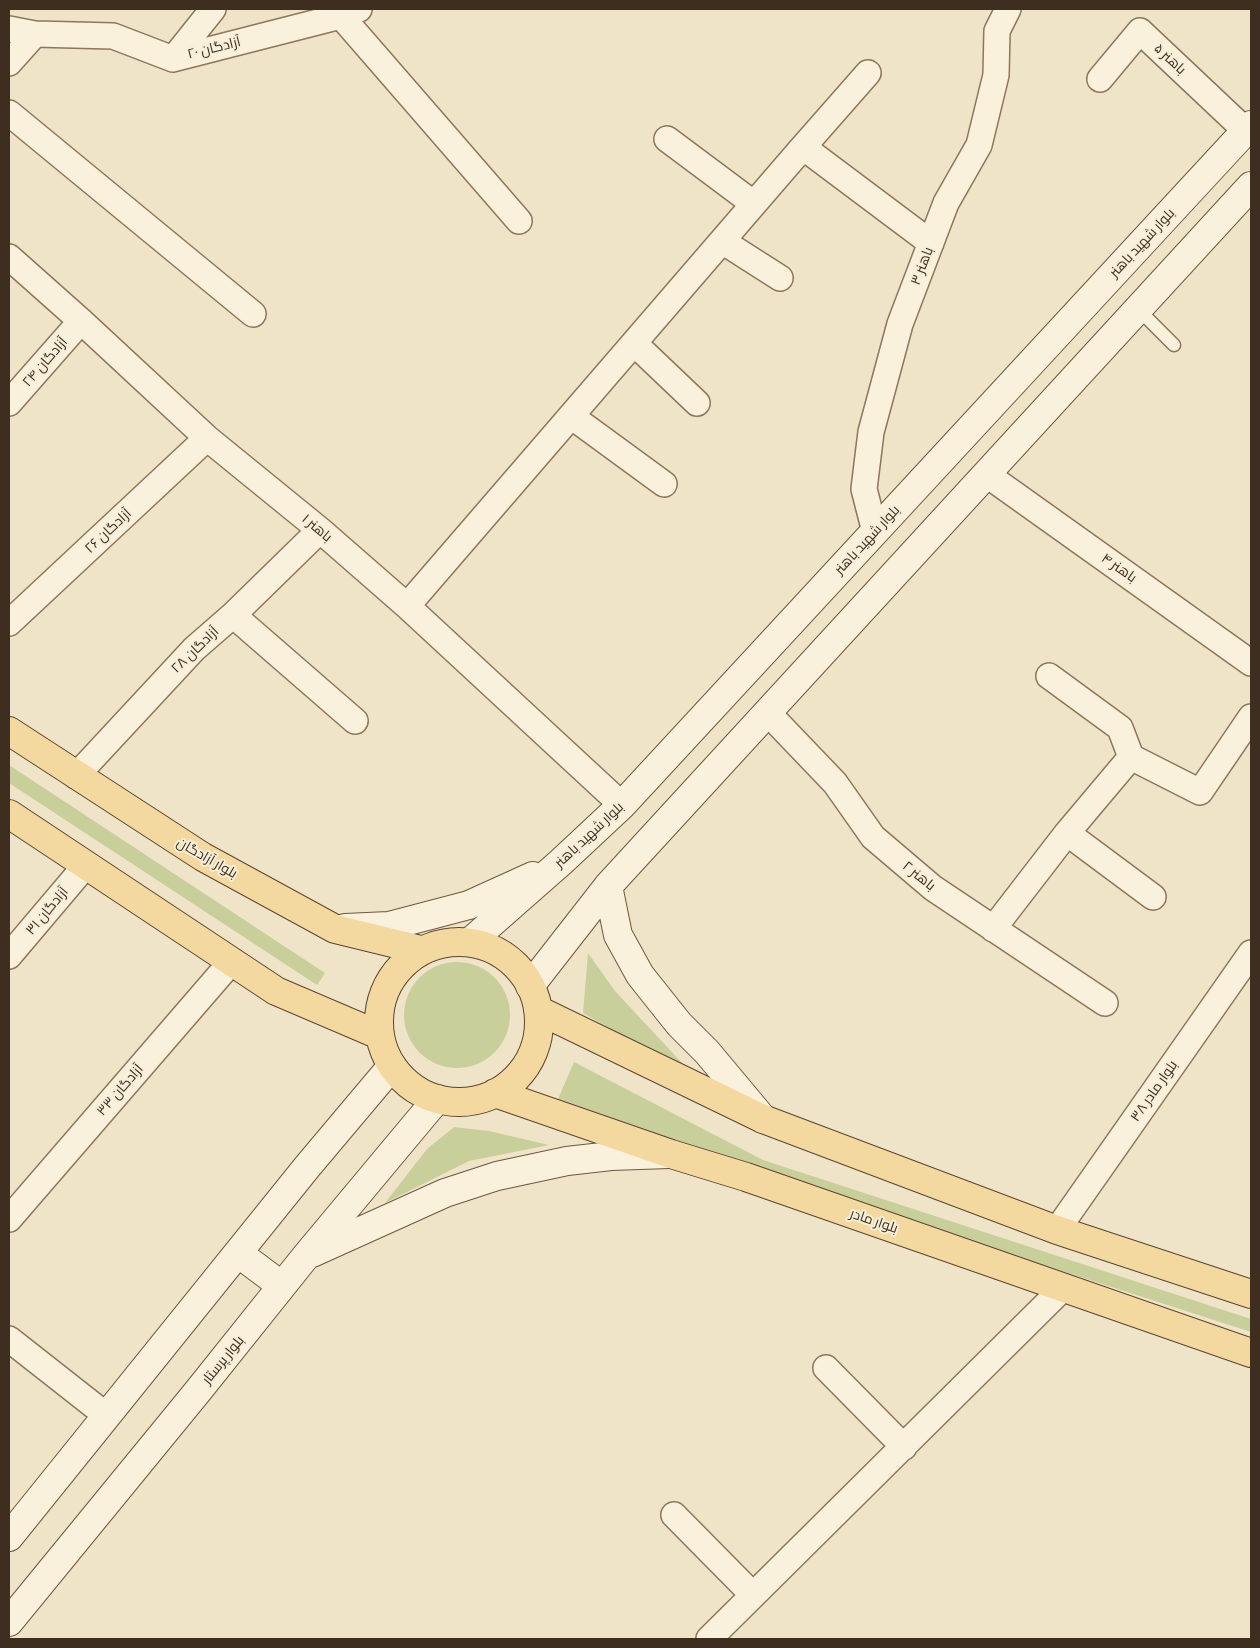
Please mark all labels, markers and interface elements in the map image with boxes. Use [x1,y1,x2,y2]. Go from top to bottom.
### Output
street label: آزادگان ۲۰ [186,33,242,63]
street label: باهنر ۵ [1151,40,1189,78]
street label: بلوار شهید باهنر [1106,205,1178,281]
street label: باهنر ۳ [907,245,937,287]
street label: آزادگان ۲۴ [19,334,71,390]
street label: بلوار شهید باهنر [831,502,903,578]
street label: آزادگان ۲۶ [81,505,135,557]
street label: باهنر ۱ [298,511,336,545]
street label: باهنر ۴ [1098,550,1140,586]
street label: آزادگان ۲۸ [168,623,222,677]
street label: بلوار شهید باهنر [551,799,627,871]
street label: بلوار آزادگان [174,834,240,882]
street label: باهنر ۲ [899,858,939,894]
street label: آزادگان ۳۱ [22,884,72,938]
street label: بلوار مادر ۳۸ [1127,1057,1181,1125]
street label: آزادگان ۳۳ [93,1061,147,1119]
street label: بلوار مادر [848,1205,900,1237]
street label: بلوار پرستار [198,1332,248,1388]

